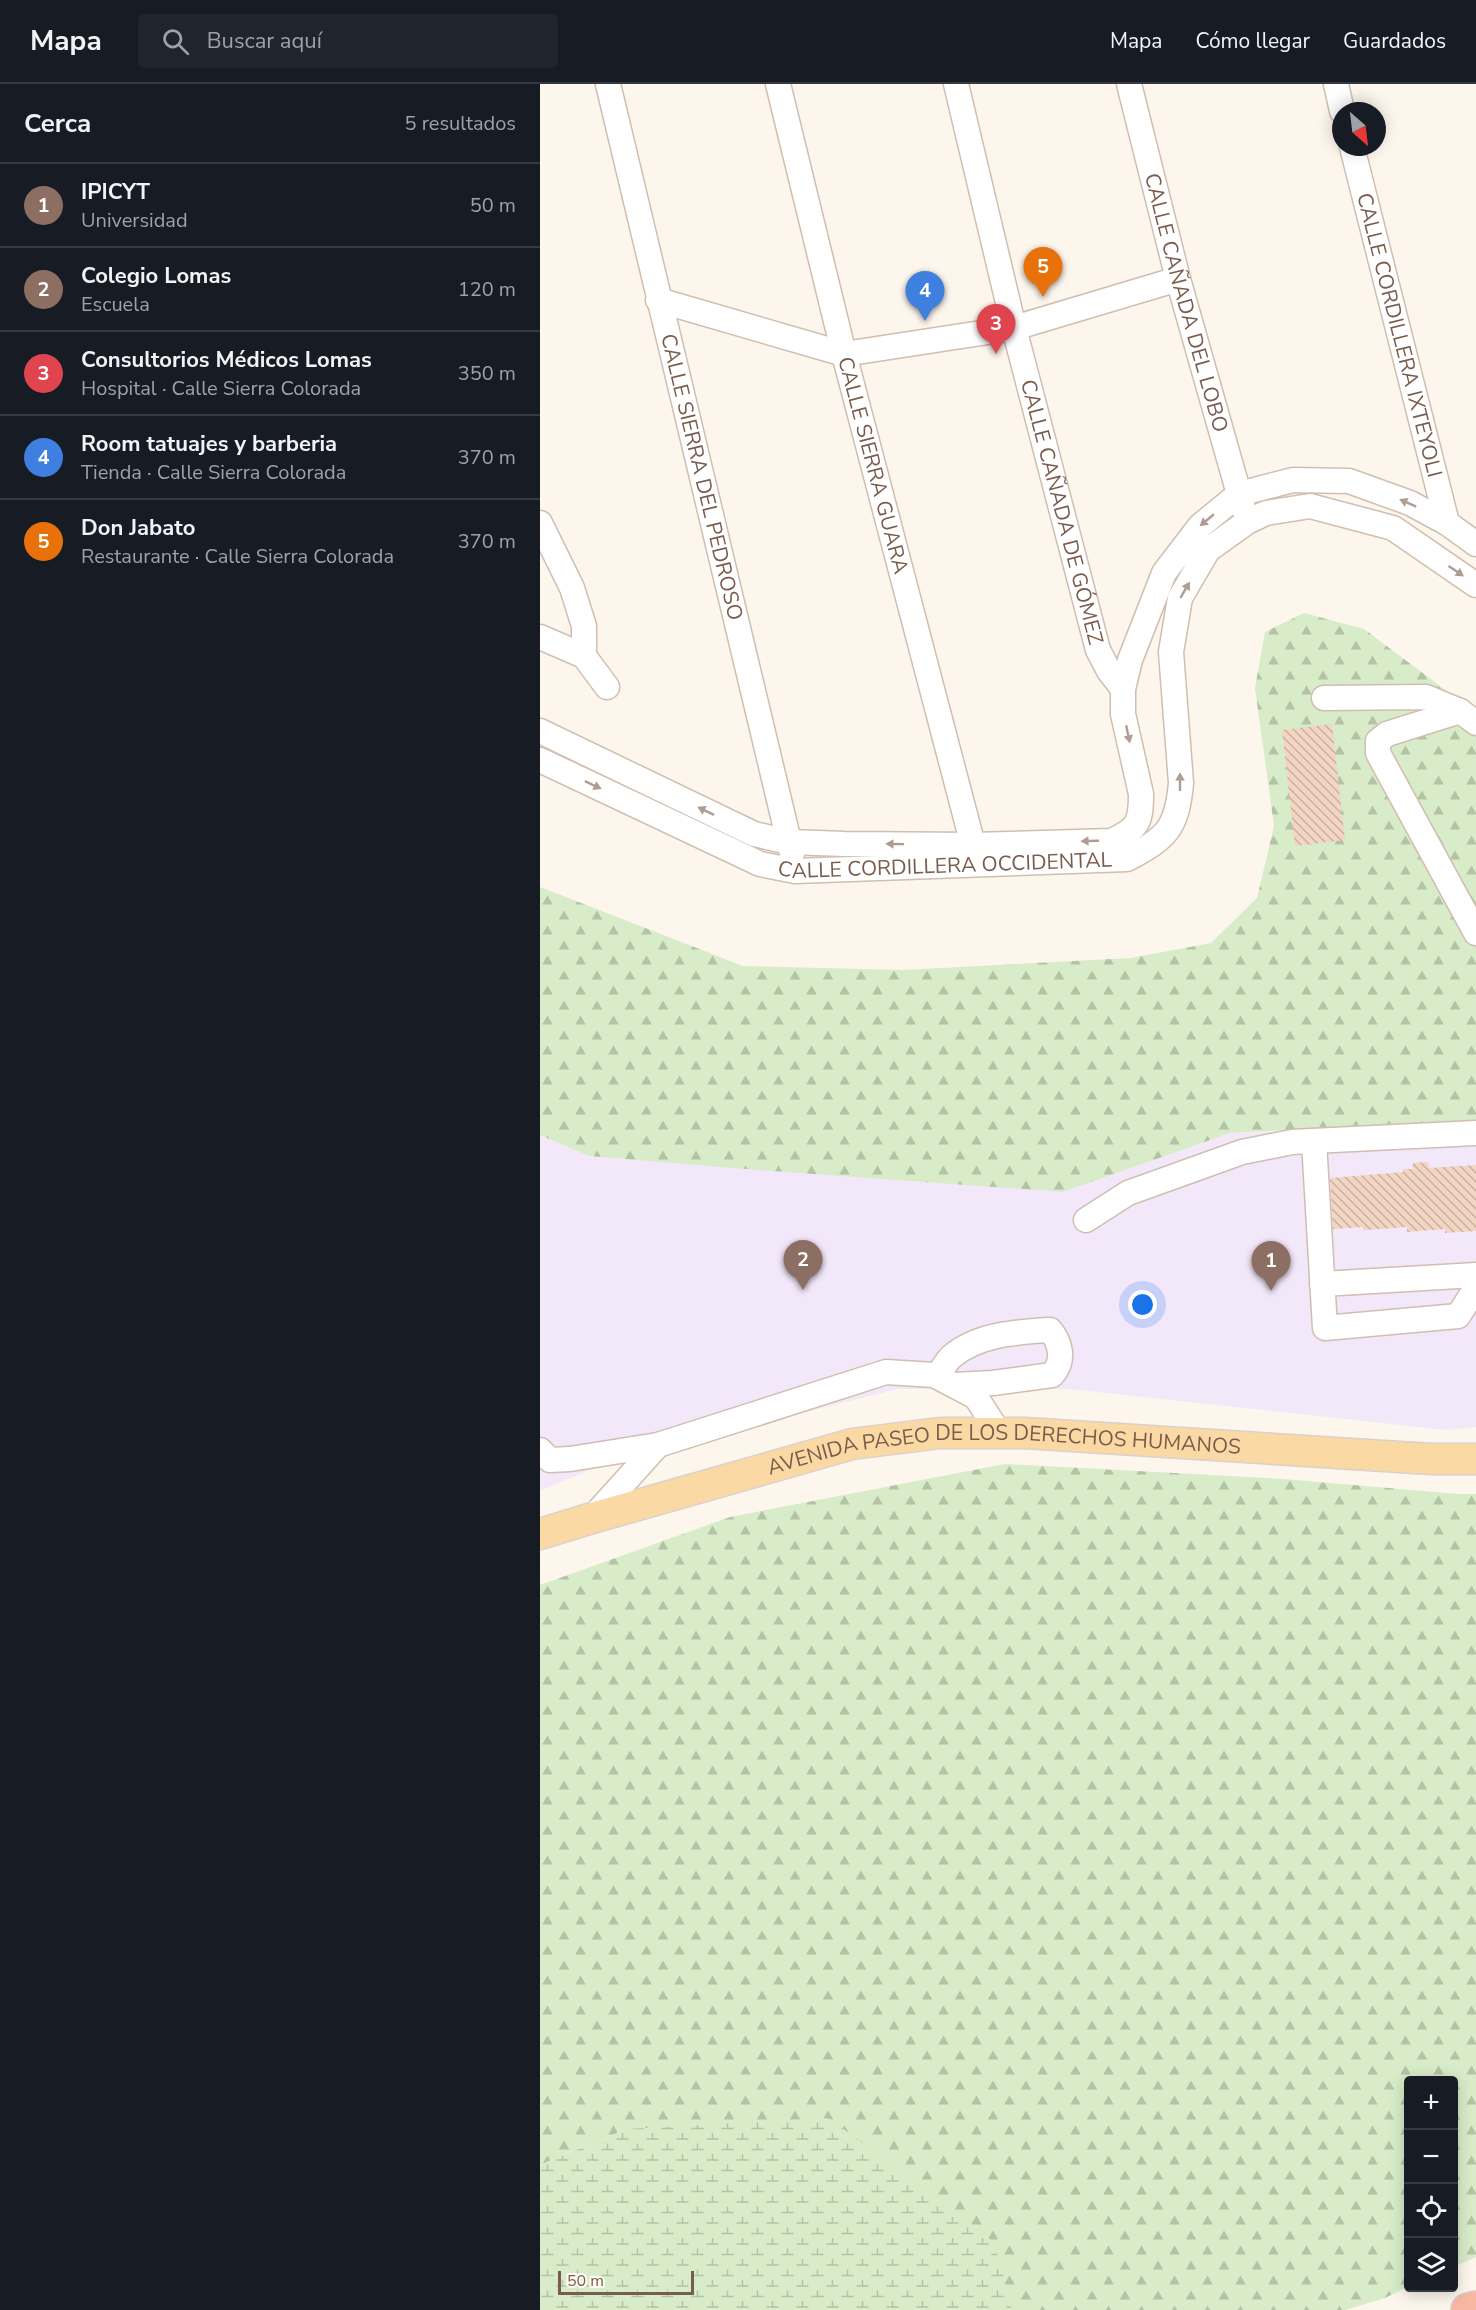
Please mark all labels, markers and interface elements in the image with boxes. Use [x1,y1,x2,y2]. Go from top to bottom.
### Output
search box [138,14,558,68]
text: Mapa [30,22,102,60]
icon: search [159,25,192,58]
text: Buscar aquí [207,26,322,56]
text: Mapa [1110,27,1162,55]
text: Cómo llegar [1195,27,1310,55]
text: Guardados [1343,27,1446,55]
north arrow [1332,102,1386,156]
text: Cerca [24,106,91,141]
text: 5 resultados [405,110,516,137]
street label: CALLE CAÑADA DEL LOBO [1138,170,1235,435]
text: IPICYT [81,177,150,207]
street label: CALLE CORDILLERA IXTEYOLI [1350,190,1449,480]
text: 1 [38,192,50,219]
text: 50 m [470,192,516,219]
text: Universidad [81,207,188,234]
pin: 5 [1024,248,1062,297]
text: Colegio Lomas [81,261,231,291]
pin: 4 [906,272,944,321]
text: 2 [38,276,50,303]
text: 120 m [458,276,516,303]
text: Escuela [81,291,150,318]
pin: 3 [976,304,1016,354]
street label: CALLE SIERRA DEL PEDROSO [654,331,750,623]
text: Consultorios Médicos Lomas [81,345,372,375]
street label: CALLE SIERRA GUARA [831,354,915,577]
text: 3 [38,360,50,387]
text: 350 m [458,360,516,387]
text: Hospital · Calle Sierra Colorada [81,375,361,402]
street label: CALLE CAÑADA DE GÓMEZ [1014,377,1110,648]
text: Room tatuajes y barberia [81,429,337,459]
text: 4 [38,444,50,471]
text: 370 m [458,444,516,471]
text: Tienda · Calle Sierra Colorada [81,459,346,486]
one-way arrow [1399,498,1417,507]
text: Don Jabato [81,513,195,543]
one-way arrow [1200,513,1215,526]
text: 5 [38,528,50,555]
text: 370 m [458,528,516,555]
text: Restaurante · Calle Sierra Colorada [81,543,394,570]
one-way arrow [1447,565,1463,577]
one-way arrow [1180,581,1190,598]
one-way arrow [1124,724,1133,743]
one-way arrow [1175,773,1185,792]
one-way arrow [584,780,601,789]
one-way arrow [698,807,715,816]
one-way arrow [1081,837,1100,846]
one-way arrow [886,839,905,849]
street label: CALLE CORDILLERA OCCIDENTAL [775,846,1113,885]
pin: 2 [784,1240,822,1290]
pin: 1 [1252,1242,1290,1291]
your location [1128,1290,1157,1319]
street label: AVENIDA PASEO DE LOS DERECHOS HUMANOS [764,1419,1242,1481]
map controls [1404,2076,1458,2292]
button: + [1404,2076,1458,2130]
button: − [1404,2130,1458,2184]
button: locate [1404,2184,1458,2238]
button: layers [1404,2238,1458,2292]
scale bar [558,2268,694,2296]
text: 50 m [567,2270,604,2292]

